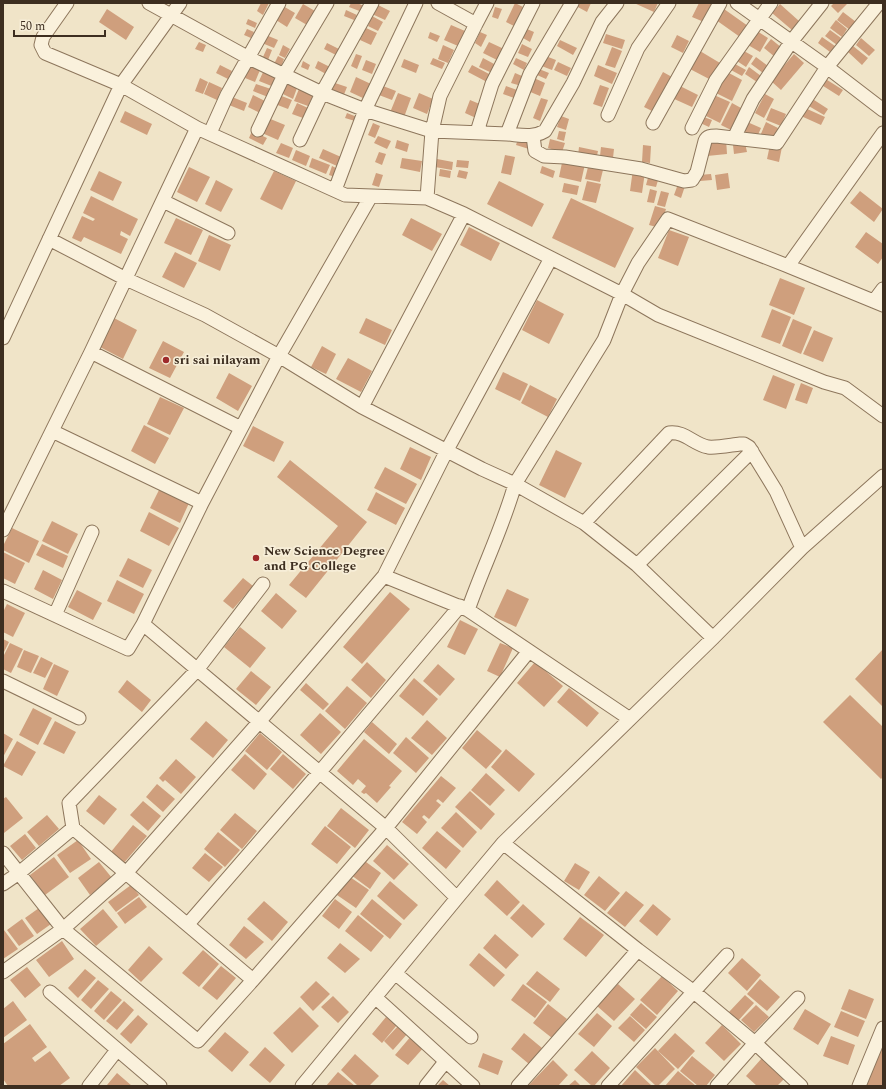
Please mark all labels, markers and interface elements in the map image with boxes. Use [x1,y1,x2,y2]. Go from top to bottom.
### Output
scale bar [14,12,105,38]
text: 50 m [20,17,45,36]
place label: sri sai nilayam [174,350,261,370]
marker: sri sai nilayam [161,355,171,365]
place label: New Science Degree and PG College [264,541,385,576]
marker: New Science Degree and PG College [251,553,261,563]

